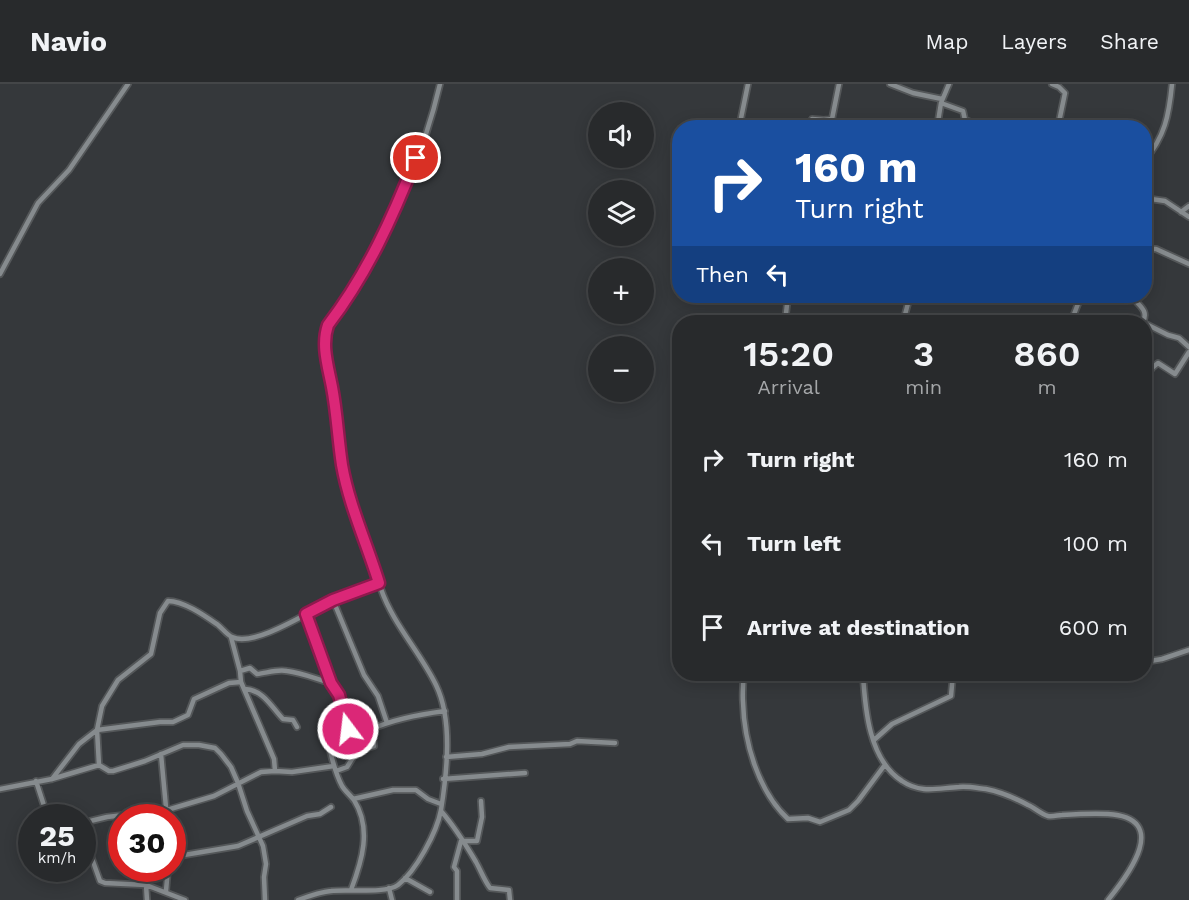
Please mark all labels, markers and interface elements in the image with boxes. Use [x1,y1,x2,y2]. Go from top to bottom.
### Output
text: Navio [30,25,107,58]
text: Map [925,29,968,54]
text: Layers [1001,29,1067,54]
text: Share [1100,29,1159,54]
map controls [588,102,654,402]
button: sound [588,102,654,168]
pin [390,132,441,183]
icon: arrive [399,141,432,174]
text: 160 m [795,143,918,192]
icon: right [696,144,774,222]
button: layers [588,180,654,246]
text: Turn right [795,193,924,225]
button: + [588,258,654,324]
icon: left [761,258,794,291]
text: Then [696,262,749,287]
text: 15:20 [743,333,834,375]
text: 3 [913,333,934,375]
text: 860 [1013,333,1081,375]
button: − [588,336,654,402]
text: Arrival [757,375,820,399]
text: min [905,375,942,399]
text: m [1038,375,1057,399]
icon: right [696,443,729,476]
text: Turn right [747,447,854,472]
text: 160 m [1064,447,1128,472]
icon: left [696,527,729,560]
text: Turn left [747,531,841,556]
text: 100 m [1064,531,1128,556]
icon: arrive [696,611,729,644]
text: Arrive at destination [747,615,970,640]
text: 600 m [1059,615,1128,640]
position arrow [316,697,380,761]
speed limit sign: 30 [108,804,186,882]
text: 25 [39,818,75,853]
text: km/h [38,849,76,867]

